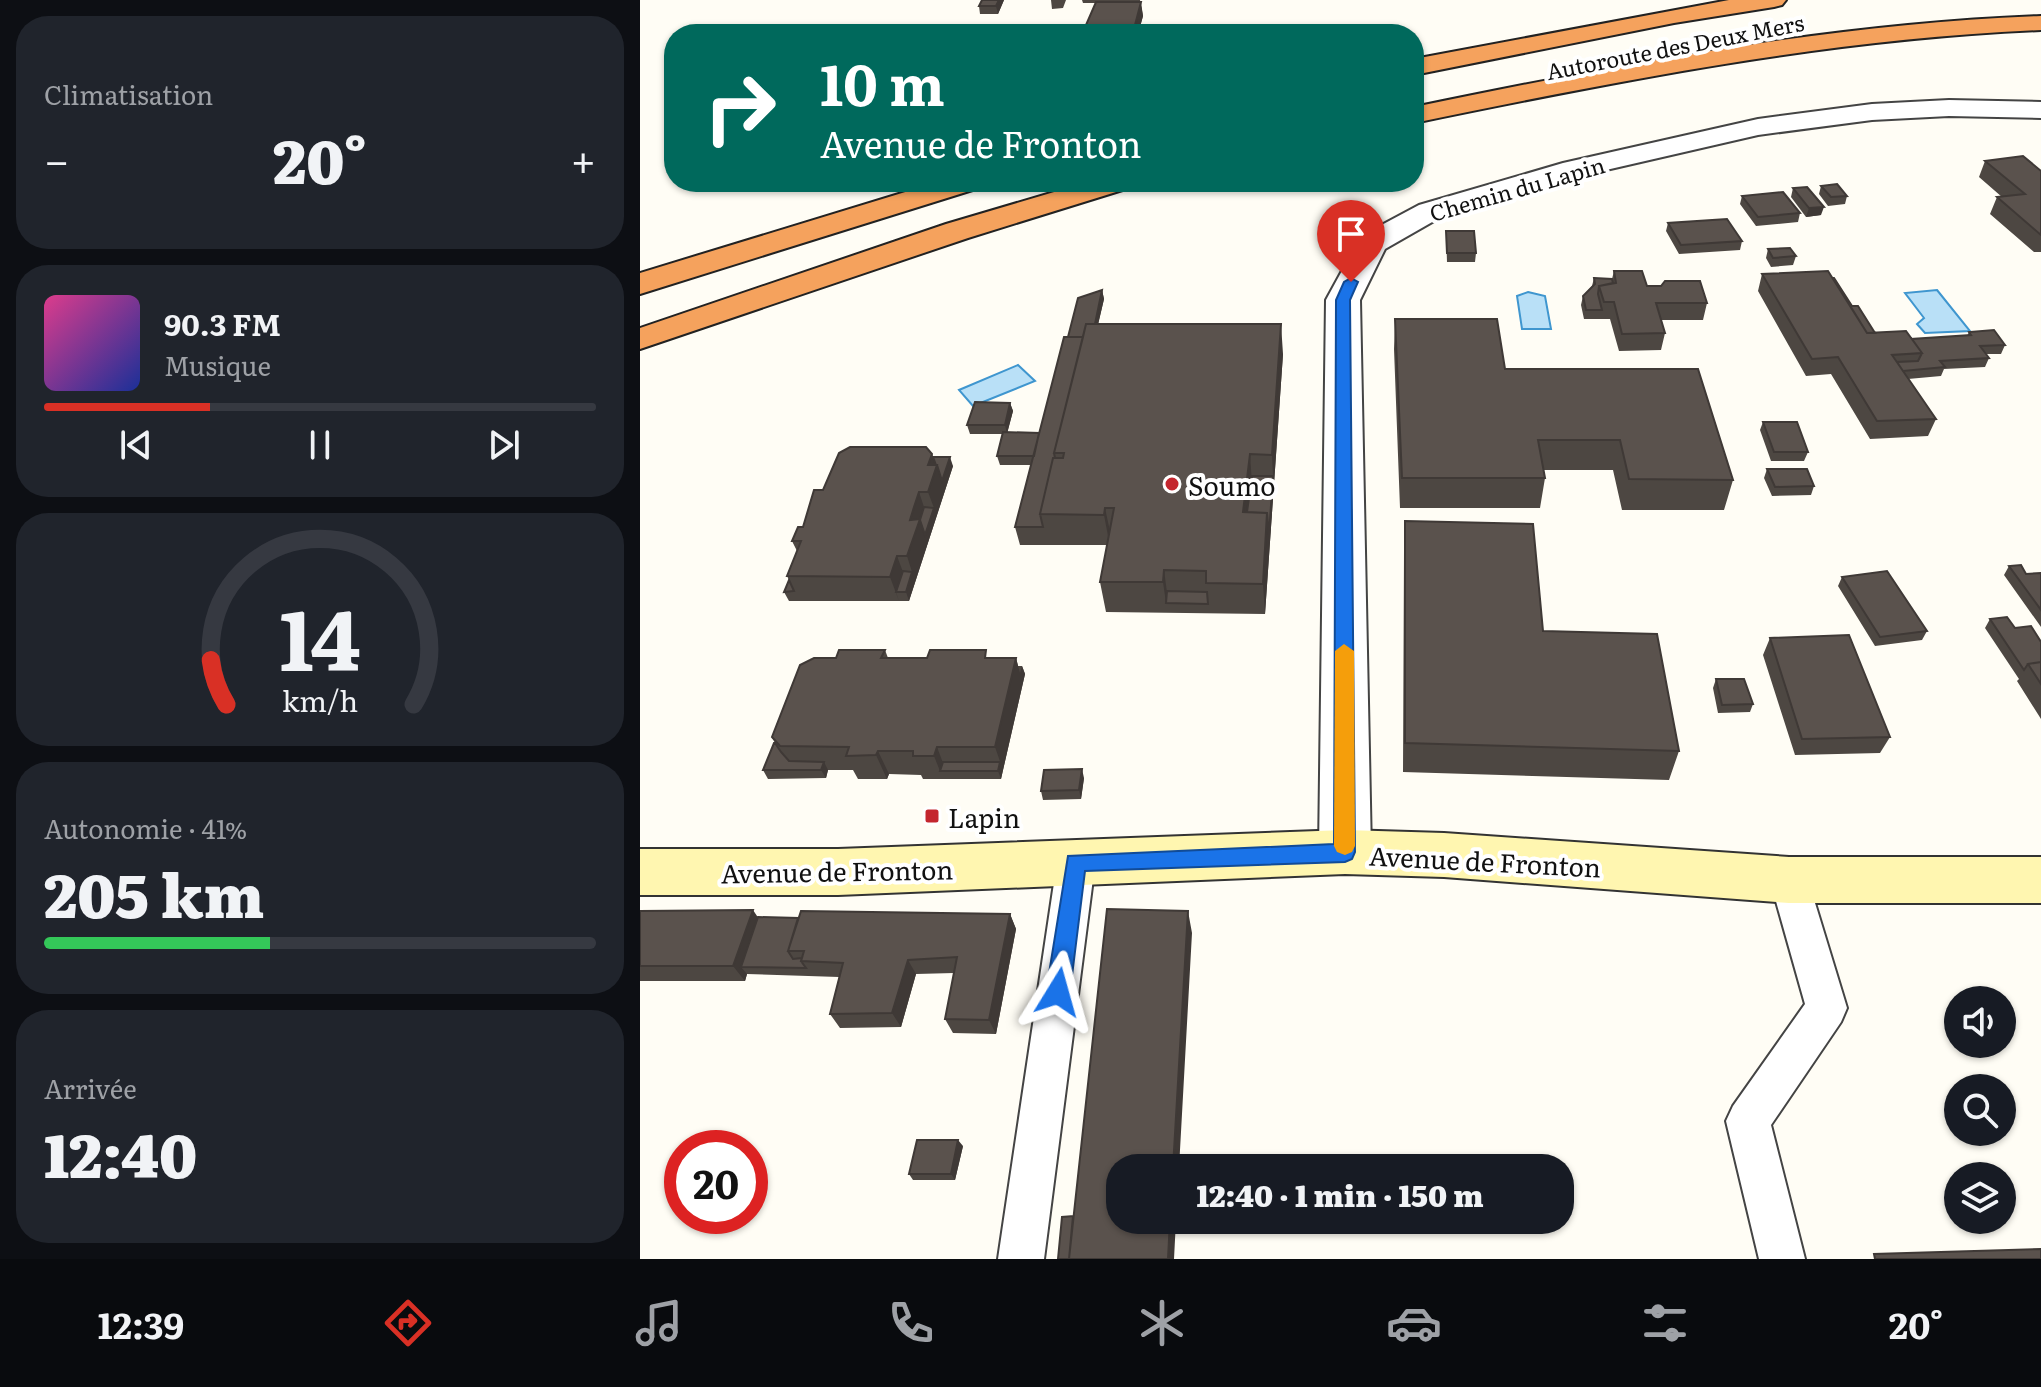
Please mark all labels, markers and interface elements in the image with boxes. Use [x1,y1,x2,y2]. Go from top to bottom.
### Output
street label: Autoroute des Deux Mers [1543,5,1807,87]
text: 10 m [820,40,945,123]
icon: right [688,56,792,160]
text: Climatisation [44,74,213,113]
text: 20° [273,113,367,202]
text: Avenue de Fronton [820,116,1142,169]
text: − [44,125,70,191]
text: + [570,125,596,191]
street label: Chemin du Lapin [1425,147,1609,229]
pin [1317,200,1385,282]
icon: arrive [1329,212,1373,256]
text: 90.3 FM [164,301,281,345]
text: Musique [164,345,271,384]
icon: previous [114,423,158,467]
icon: pause [298,423,342,467]
icon: next [482,423,526,467]
place label: Soumo [1188,465,1275,504]
marker: Soumo [1163,475,1181,493]
text: 14 [279,573,361,697]
text: km/h [282,679,358,722]
place label: Lapin [948,797,1020,836]
marker: Lapin [923,807,941,825]
text: Autonomie · 41% [44,808,247,847]
street label: Avenue de Fronton [1368,834,1602,886]
text: 205 km [44,847,264,936]
street label: Avenue de Fronton [721,848,953,892]
position arrow [1016,950,1100,1034]
map controls [1944,986,2016,1234]
button: sound [1944,986,2016,1058]
text: Arrivée [44,1068,137,1107]
button: search [1944,1074,2016,1146]
text: 12:40 [44,1107,197,1196]
speed limit sign: 20 [664,1130,768,1234]
button: layers [1944,1162,2016,1234]
text: 12:40 · 1 min · 150 m [1196,1172,1484,1216]
icon: directions [380,1295,436,1351]
icon: music [631,1295,687,1351]
icon: phone [883,1295,939,1351]
icon: climate [1134,1295,1190,1351]
icon: car [1386,1295,1442,1351]
icon: filters [1637,1295,1693,1351]
text: 12:39 [98,1297,184,1350]
text: 20° [1889,1297,1943,1350]

